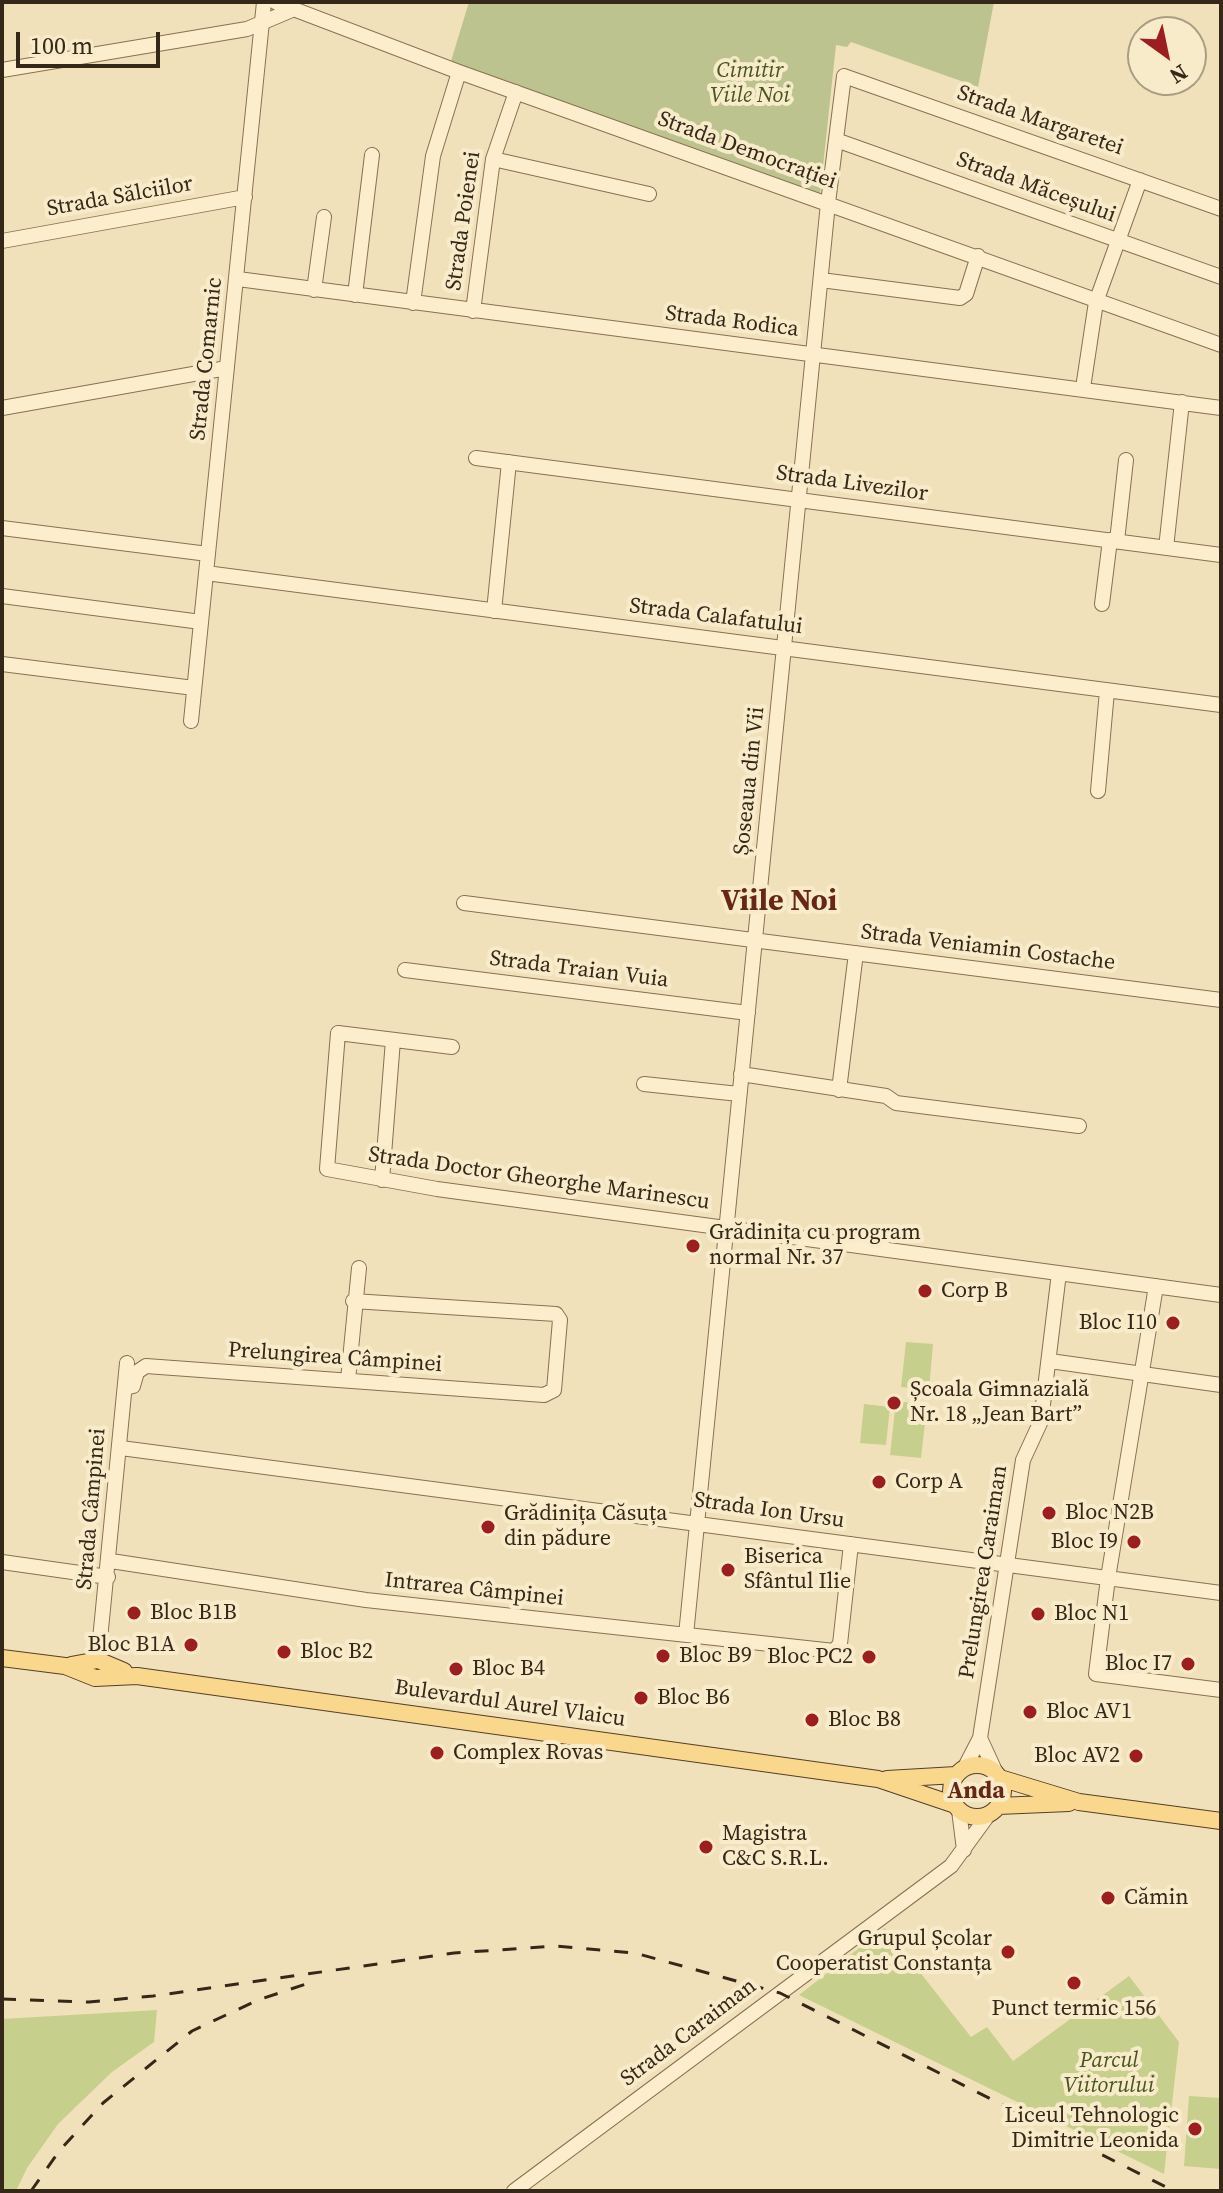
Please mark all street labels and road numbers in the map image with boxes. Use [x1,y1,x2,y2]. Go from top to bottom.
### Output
street label: Strada Margaretei [953,80,1127,162]
street label: Strada Democrației [654,106,840,196]
street label: Strada Măceșului [953,147,1119,229]
street label: Strada Poienei [441,150,487,292]
street label: Strada Sălciilor [45,171,195,223]
street label: Strada Comarnic [185,276,229,442]
street label: Strada Rodica [664,301,800,343]
street label: Strada Livezilor [775,460,929,508]
street label: Strada Calafatului [628,593,804,641]
street label: Șoseaua din Vii [729,706,771,856]
street label: Strada Veniamin Costache [859,919,1117,977]
street label: Strada Traian Vuia [488,946,670,994]
street label: Strada Doctor Gheorghe Marinescu [367,1142,711,1216]
street label: Prelungirea Câmpinei [227,1337,443,1379]
street label: Strada Câmpinei [72,1427,112,1591]
street label: Prelungirea Caraiman [954,1463,1014,1681]
street label: Strada Ion Ursu [692,1487,846,1535]
street label: Intrarea Câmpinei [383,1567,565,1613]
street label: Bulevardul Aurel Vlaicu [393,1675,627,1733]
street label: Strada Caraiman [616,1973,762,2093]

